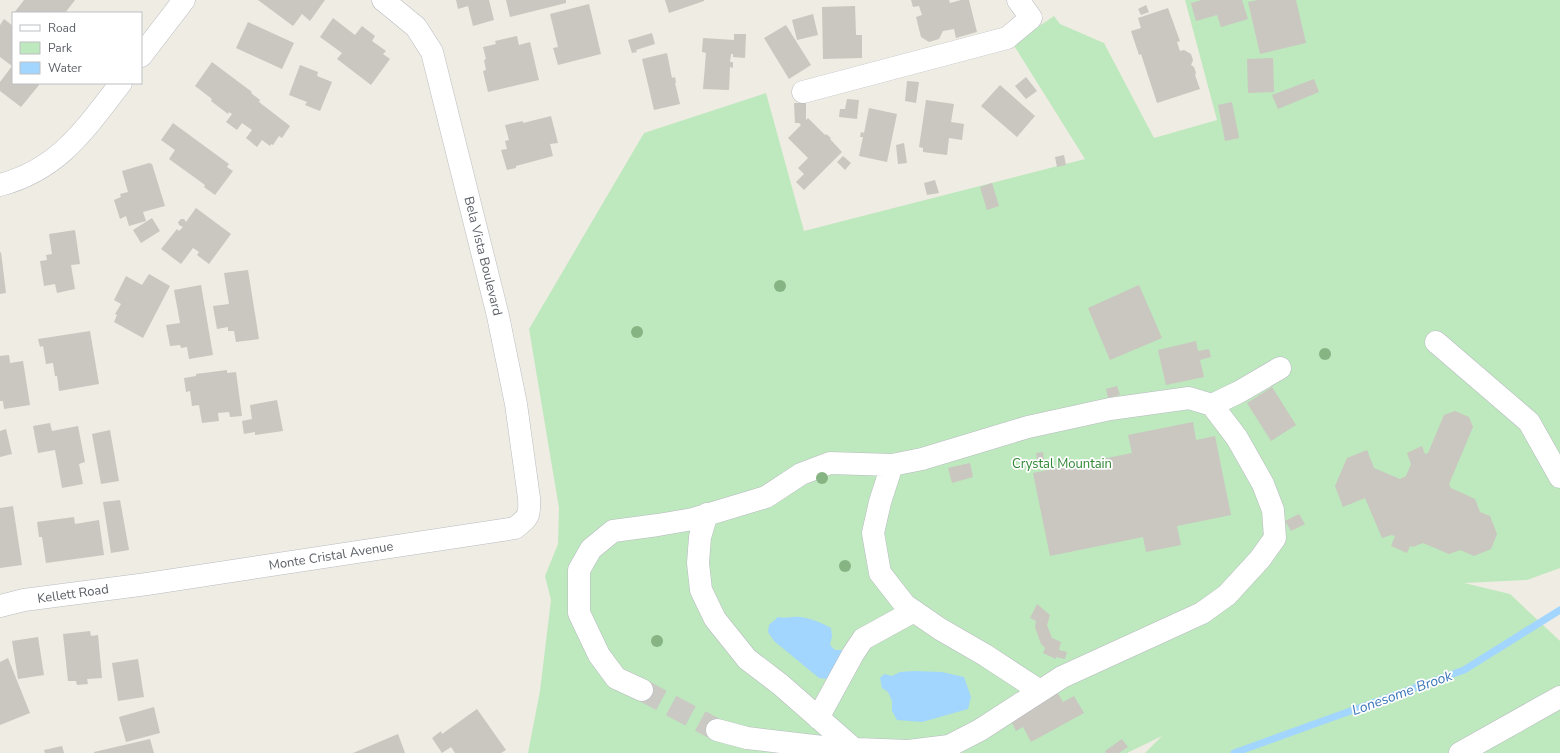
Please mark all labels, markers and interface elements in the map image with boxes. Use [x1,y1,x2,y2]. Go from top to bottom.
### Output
legend [12,12,142,84]
text: Road [48,20,76,36]
text: Park [48,40,73,56]
text: Water [48,60,82,76]
street label: Bela Vista Boulevard [459,195,507,317]
park label: Crystal Mountain [1012,455,1112,473]
street label: Monte Cristal Avenue [267,537,395,575]
street label: Kellett Road [36,580,110,608]
water label: Lonesome Brook [1349,666,1456,720]

